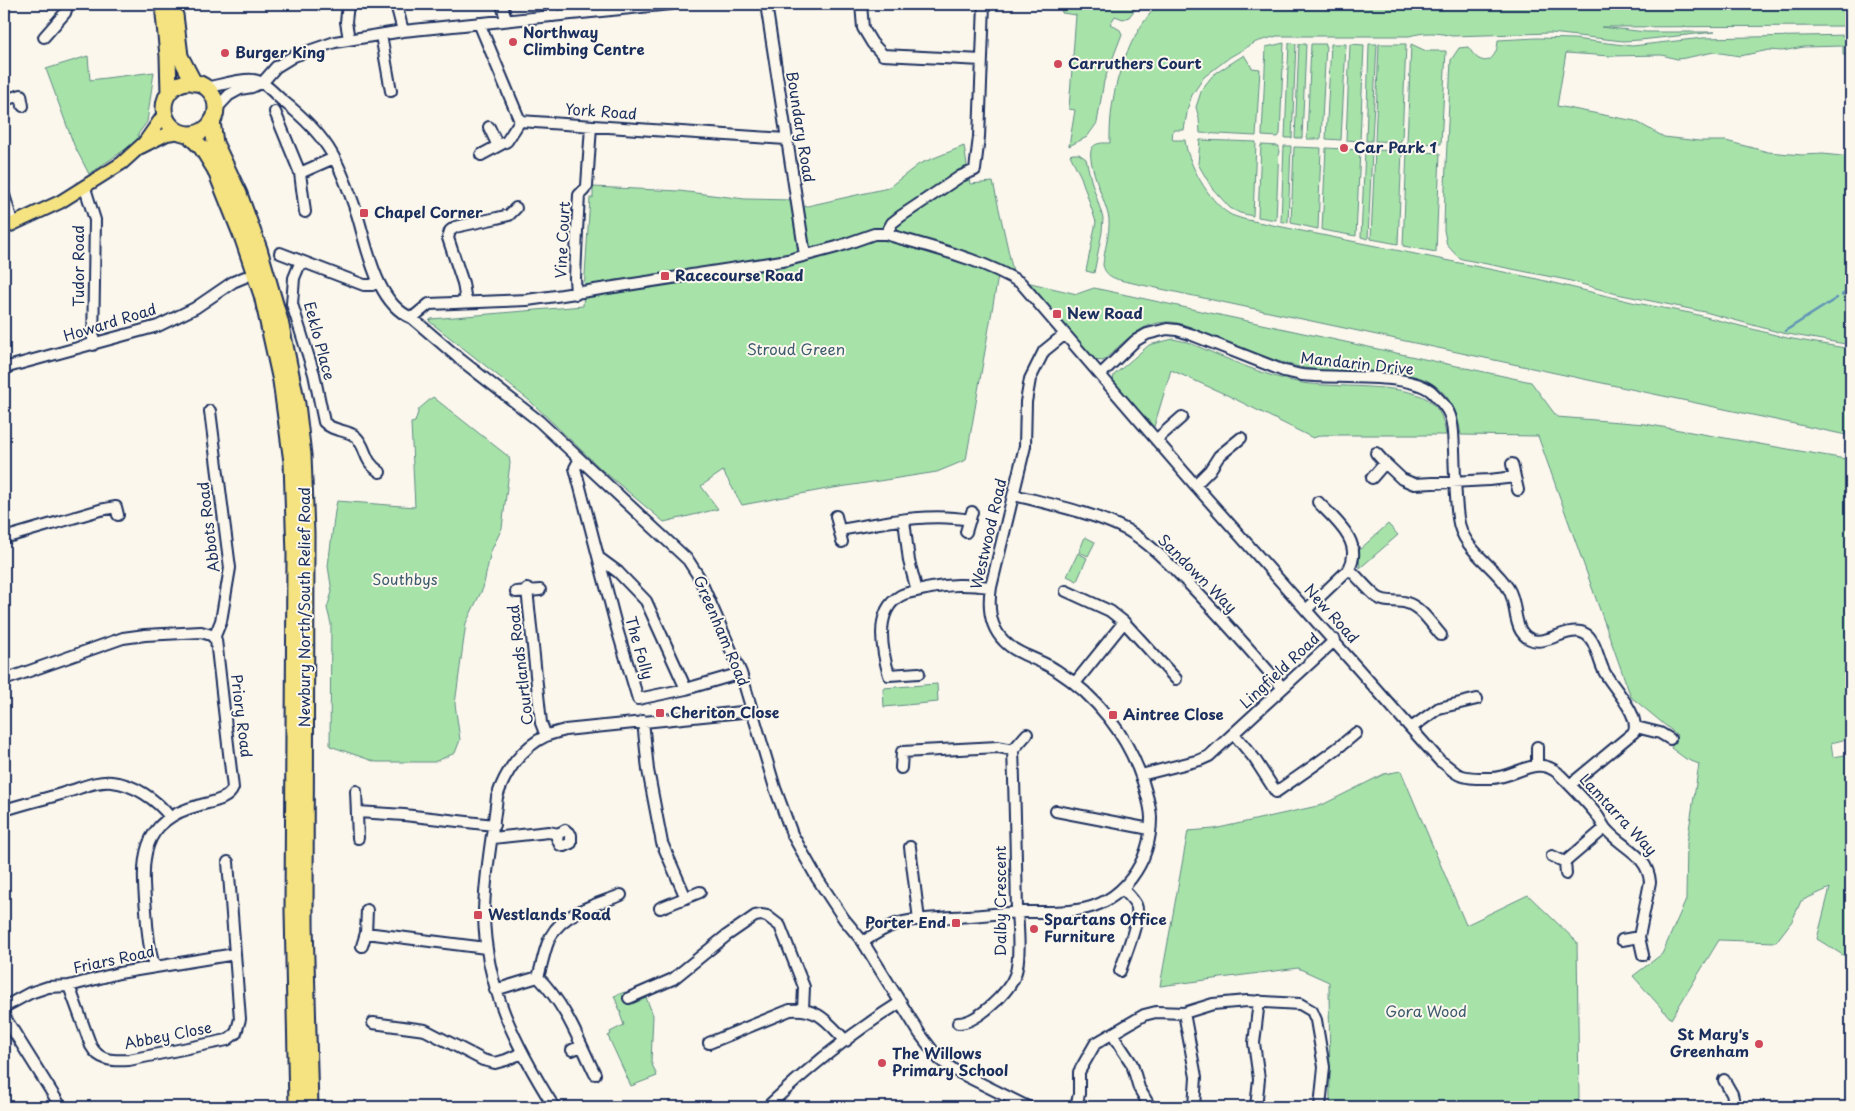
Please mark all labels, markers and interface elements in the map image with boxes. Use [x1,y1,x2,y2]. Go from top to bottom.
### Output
place label: Northway Climbing Centre [523,20,645,60]
marker: Northway Climbing Centre [507,36,519,48]
place label: Burger King [235,40,325,63]
marker: Burger King [219,47,231,59]
place label: Carruthers Court [1068,51,1202,74]
marker: Carruthers Court [1052,58,1064,70]
street label: Boundary Road [781,70,822,184]
street label: York Road [564,97,638,124]
place label: Car Park 1 [1354,135,1437,158]
marker: Car Park 1 [1338,142,1350,154]
place label: Chapel Corner [374,200,483,223]
street label: Vine Court [548,201,575,279]
marker: Chapel Corner [358,207,370,219]
street label: Tudor Road [66,225,89,307]
place label: Racecourse Road [675,263,804,286]
marker: Racecourse Road [659,270,671,282]
street label: Howard Road [60,297,159,347]
street label: Eeklo Place [299,299,342,382]
place label: New Road [1067,301,1143,324]
marker: New Road [1051,308,1063,320]
park label: Stroud Green [747,337,845,360]
street label: Mandarin Drive [1299,345,1415,380]
street label: Westwood Road [964,476,1011,591]
street label: Abbots Road [191,480,224,574]
street label: Newbury North/South Relief Road [292,487,315,727]
street label: Sandown Way [1153,528,1243,618]
park label: Southbys [372,567,438,590]
street label: Greenham Road [689,571,756,689]
street label: New Road [1299,578,1365,648]
street label: Courtlands Road [501,604,538,727]
street label: The Folly [620,613,660,682]
street label: Lingfield Road [1234,627,1324,713]
street label: Priory Road [226,673,259,759]
place label: Cheriton Close [670,700,780,723]
place label: Aintree Close [1123,702,1224,725]
marker: Cheriton Close [654,707,666,719]
marker: Aintree Close [1107,709,1119,721]
street label: Lamtarra Way [1575,768,1663,860]
street label: Dalby Crescent [988,846,1011,956]
place label: Westlands Road [488,902,611,925]
place label: Spartans Office Furniture [1044,907,1167,947]
marker: Westlands Road [472,909,484,921]
place label: Porter End [865,910,946,933]
marker: Porter End [950,917,962,929]
marker: Spartans Office Furniture [1028,923,1040,935]
street label: Friars Road [71,939,157,978]
park label: Gora Wood [1385,999,1467,1022]
street label: Abbey Close [122,1015,213,1054]
place label: St Mary's Greenham [1670,1022,1749,1062]
marker: St Mary's Greenham [1753,1038,1765,1050]
place label: The Willows Primary School [892,1041,1008,1081]
marker: The Willows Primary School [876,1057,888,1069]

